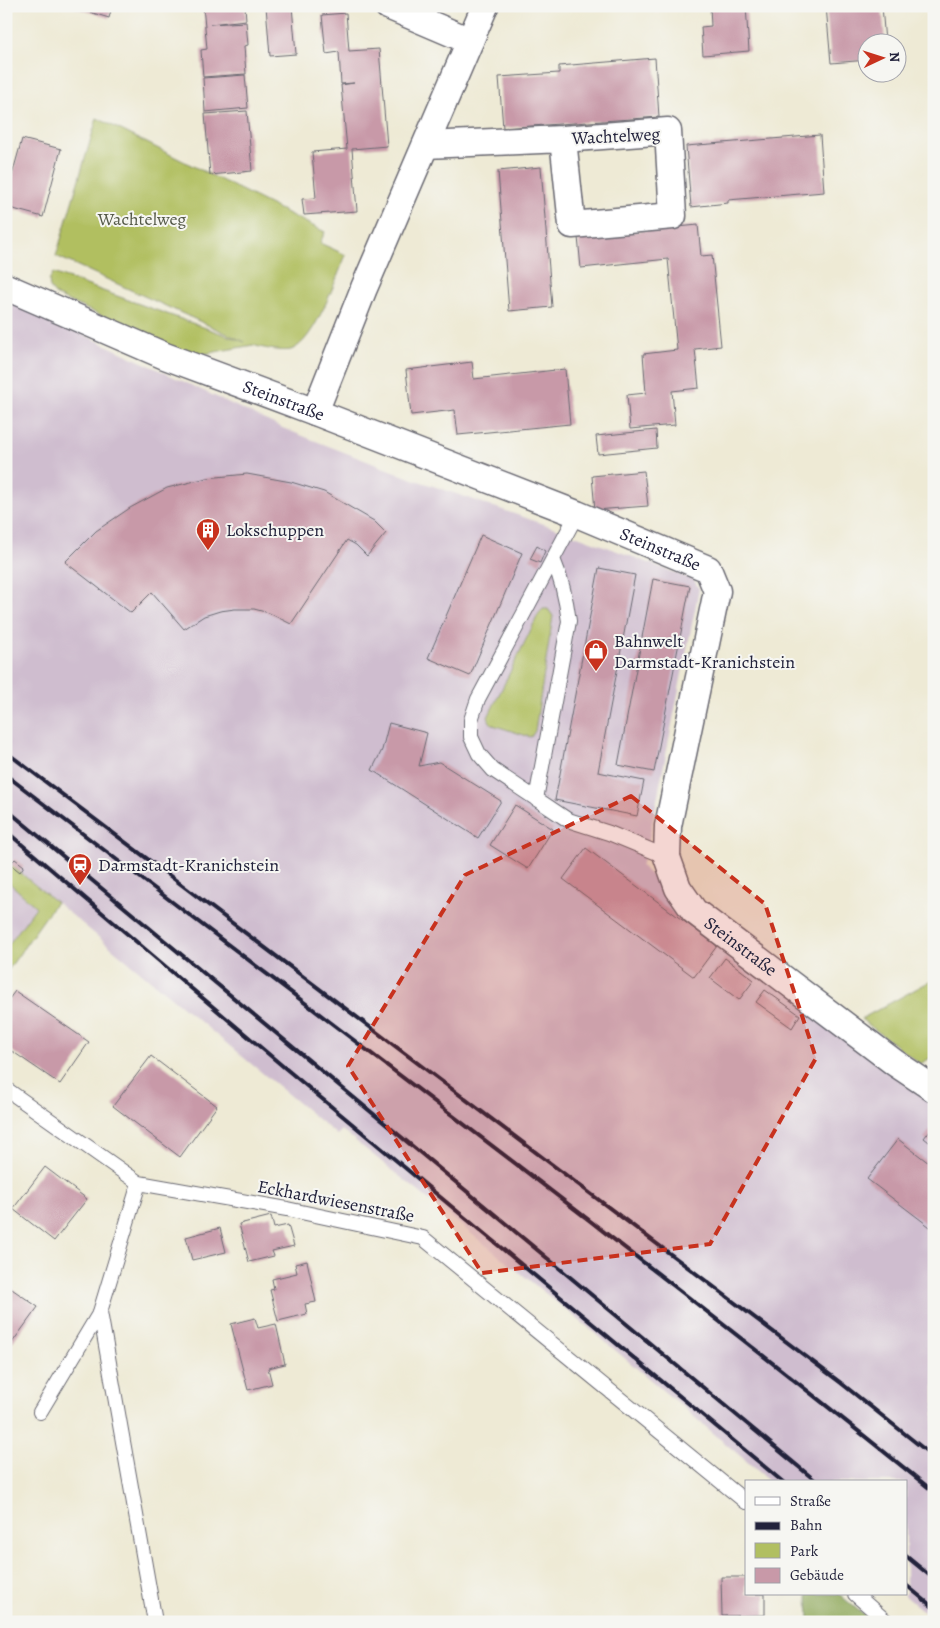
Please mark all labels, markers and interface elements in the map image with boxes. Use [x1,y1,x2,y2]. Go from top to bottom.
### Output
north arrow [858,32,908,82]
text: N [885,51,904,63]
street label: Wachtelweg [570,122,661,150]
park label: Wachtelweg [97,207,186,231]
street label: Steinstraße [239,374,328,427]
building icon: Lokschuppen [195,517,221,551]
place label: Lokschuppen [226,518,324,542]
street label: Steinstraße [616,521,704,577]
place label: Bahnwelt Darmstadt-Kranichstein [614,629,795,674]
shop icon: Bahnwelt Darmstadt-Kranichstein [583,638,609,672]
station icon: Darmstadt-Kranichstein [67,852,93,886]
place label: Darmstadt-Kranichstein [98,853,279,877]
street label: Steinstraße [699,911,782,982]
street label: Eckhardwiesenstraße [256,1174,416,1228]
legend [745,1480,908,1596]
text: Straße [790,1491,831,1511]
text: Bahn [790,1515,822,1535]
text: Park [790,1541,819,1561]
text: Gebäude [790,1565,844,1585]

